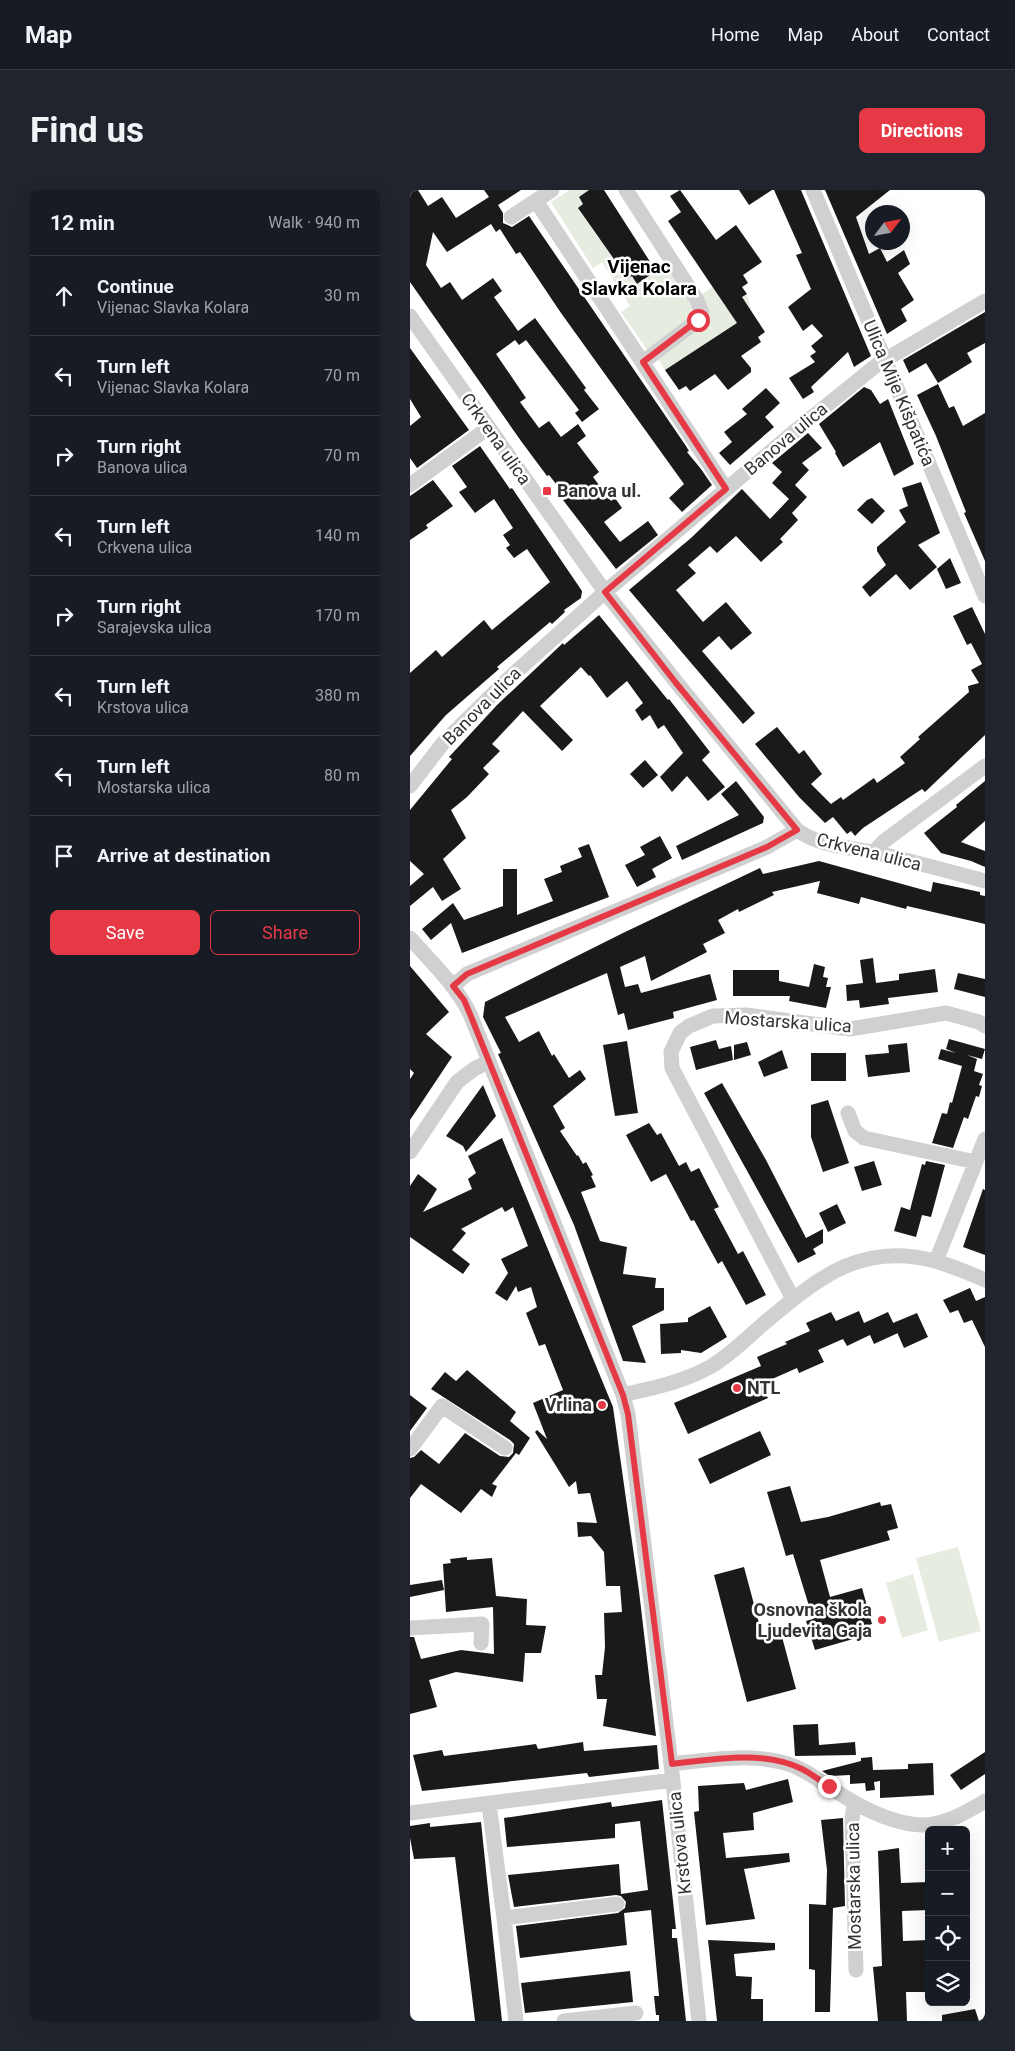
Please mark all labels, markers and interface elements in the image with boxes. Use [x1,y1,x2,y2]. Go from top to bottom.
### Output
text: Map [25,21,72,49]
text: Home [711,24,760,45]
text: Map [788,24,823,45]
text: About [851,24,899,45]
text: Contact [927,24,990,45]
button: Directions [859,108,985,153]
text: Find us [30,110,144,151]
north arrow [865,205,910,250]
text: 12 min [50,211,115,235]
text: Walk · 940 m [268,213,360,232]
district label: Vijenac Slavka Kolara [581,255,697,300]
text: Continue [97,275,174,298]
icon: ahead [50,282,78,310]
text: 30 m [324,286,360,305]
text: Vijenac Slavka Kolara [97,298,249,317]
route start [687,309,710,332]
street label: Ulica Mije Kišpatića [859,317,940,469]
text: Turn left [97,355,170,378]
icon: left [50,362,78,390]
text: 70 m [324,366,360,385]
text: Vijenac Slavka Kolara [97,378,249,397]
street label: Crkvena ulica [457,389,536,489]
street label: Banova ulica [740,398,831,479]
text: Turn right [97,435,181,458]
icon: right [50,442,78,470]
text: 70 m [324,446,360,465]
text: Banova ulica [97,458,188,477]
place label: Banova ul. [557,480,641,501]
marker: Banova ul. [541,485,553,497]
text: Turn left [97,515,170,538]
icon: left [50,522,78,550]
text: 140 m [315,526,360,545]
text: Crkvena ulica [97,538,192,557]
text: Turn right [97,595,181,618]
icon: right [50,602,78,630]
text: 170 m [315,606,360,625]
text: Sarajevska ulica [97,618,212,637]
street label: Banova ulica [438,662,525,749]
text: Turn left [97,675,170,698]
icon: left [50,682,78,710]
text: 380 m [315,686,360,705]
text: Krstova ulica [97,698,189,717]
text: Turn left [97,755,170,778]
icon: left [50,762,78,790]
text: 80 m [324,766,360,785]
text: Mostarska ulica [97,778,210,797]
street label: Crkvena ulica [815,828,924,875]
icon: arrive [50,842,78,870]
text: Arrive at destination [97,844,270,867]
button: Save [50,910,200,955]
button: Share [210,910,360,955]
street label: Mostarska ulica [724,1007,852,1036]
place label: NTL [747,1377,781,1398]
marker: NTL [731,1382,743,1394]
place label: Vrlina [545,1394,592,1415]
marker: Vrlina [596,1399,608,1411]
place label: Osnovna škola Ljudevita Gaja [753,1599,872,1641]
marker: Osnovna škola Ljudevita Gaja [876,1614,888,1626]
route end [818,1775,841,1798]
street label: Krstova ulica [664,1791,695,1895]
street label: Mostarska ulica [842,1822,865,1950]
map controls [925,1826,970,2006]
button: + [925,1826,970,1871]
button: − [925,1871,970,1916]
button: locate [925,1916,970,1961]
button: layers [925,1961,970,2006]

